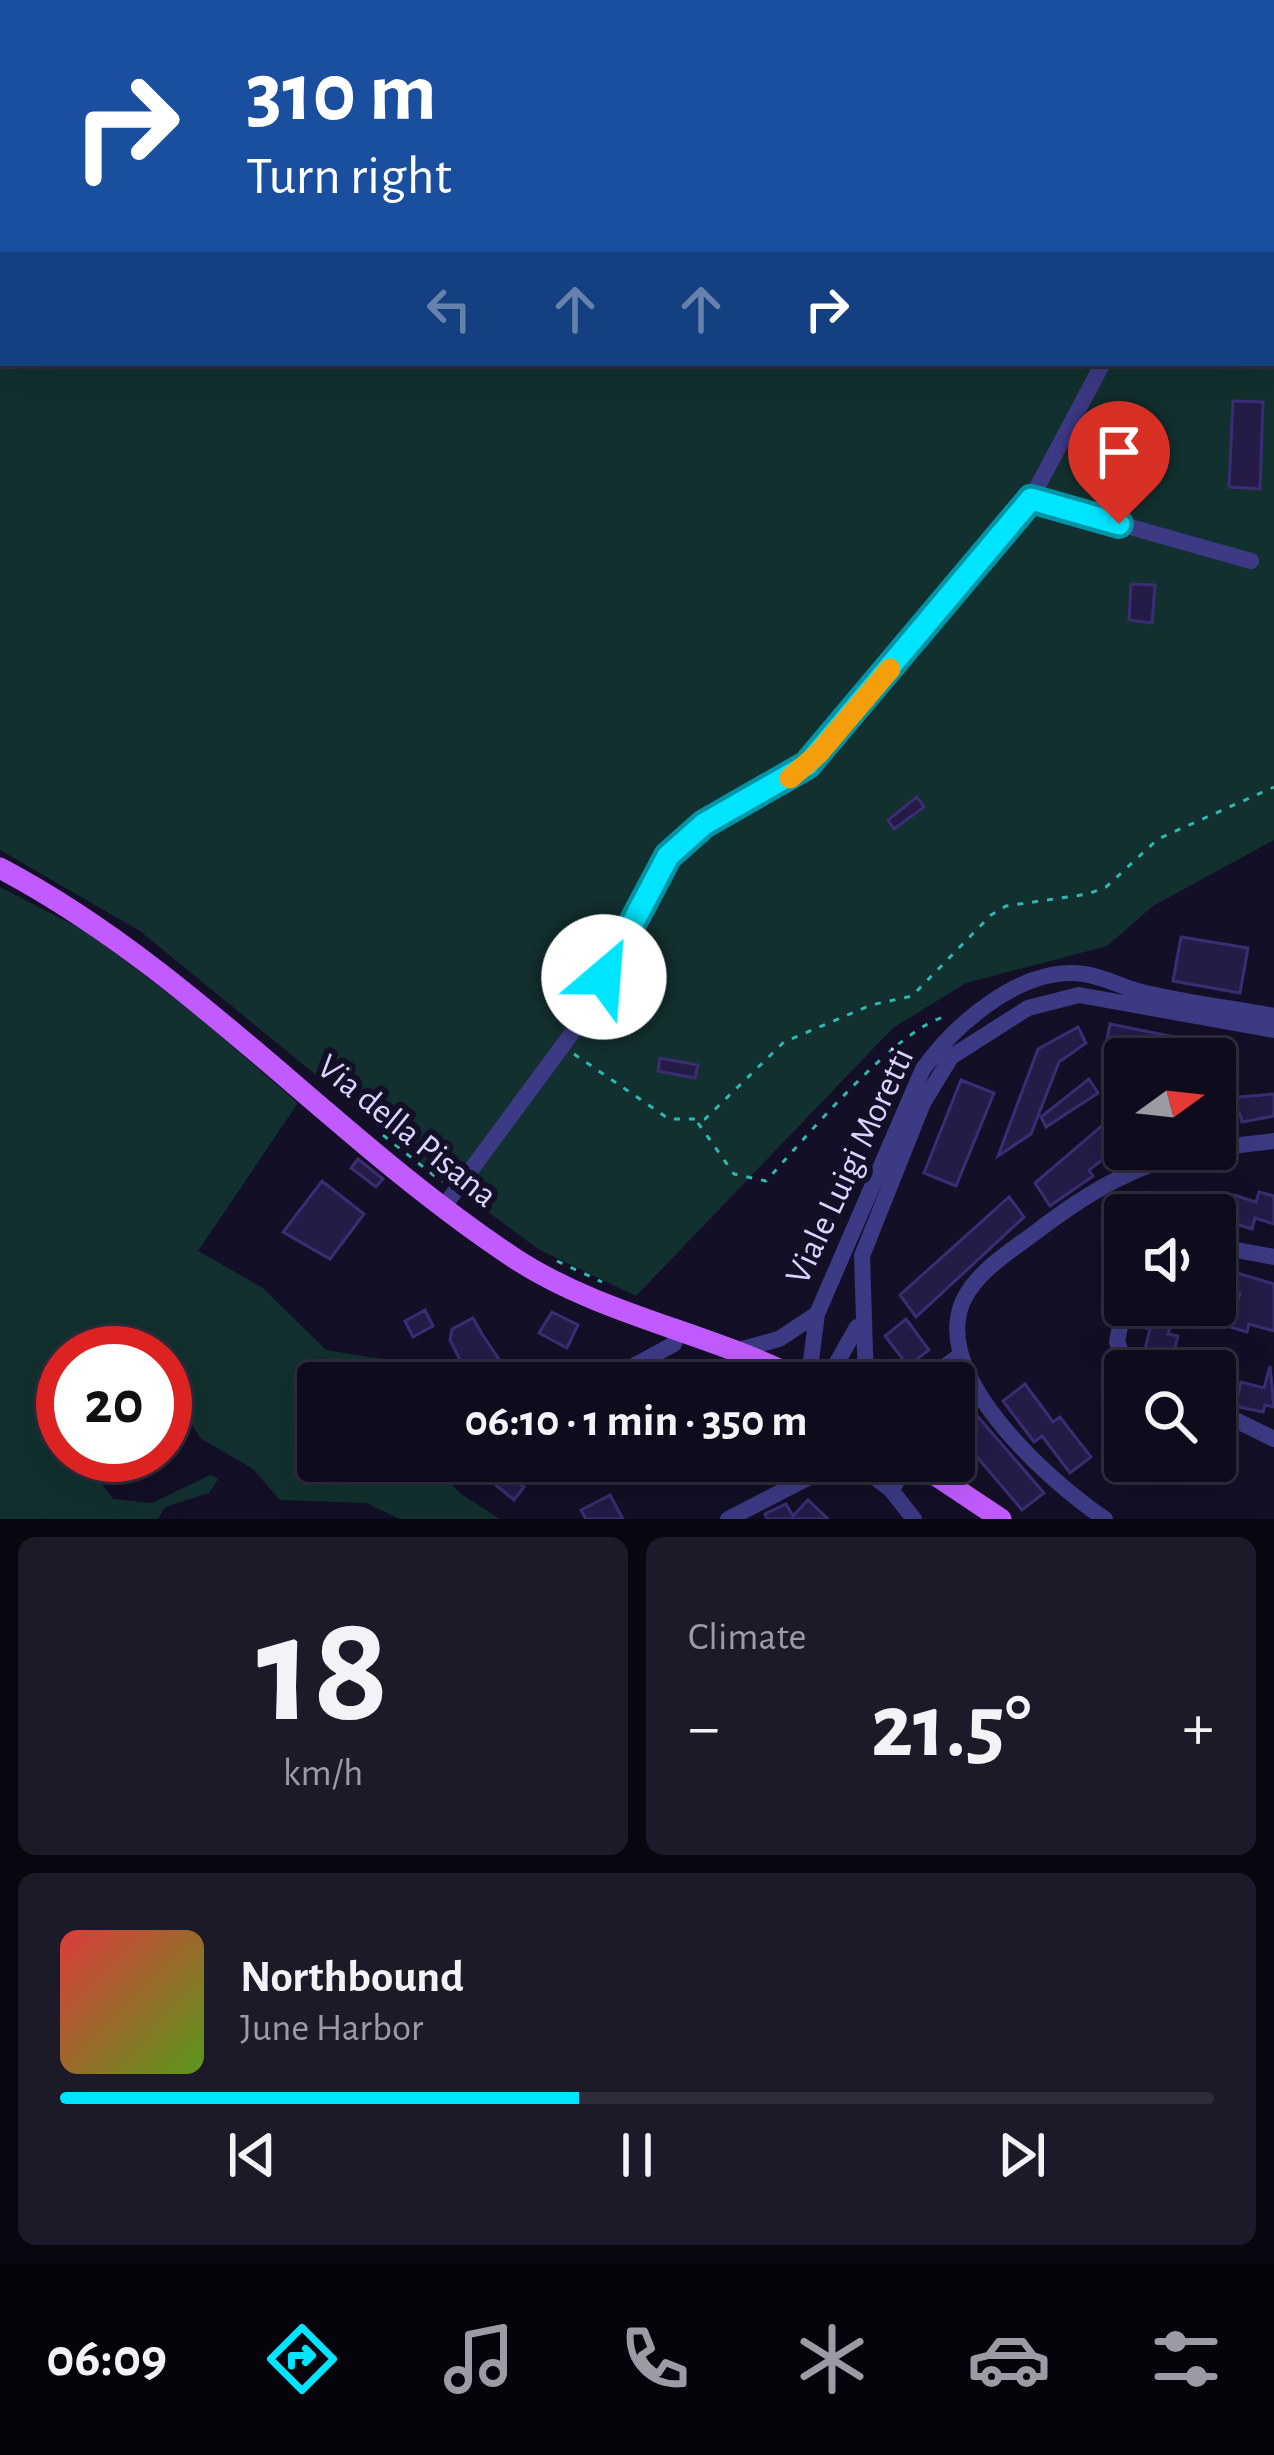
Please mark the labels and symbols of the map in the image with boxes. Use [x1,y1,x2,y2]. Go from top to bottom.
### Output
pin [1068,401,1170,524]
position arrow [541,914,667,1040]
north arrow [1104,1038,1236,1170]
street label: Viale Luigi Moretti [780,1042,920,1290]
street label: Via della Pisana [310,1048,504,1214]
speed limit sign: 20 [36,1326,192,1482]

